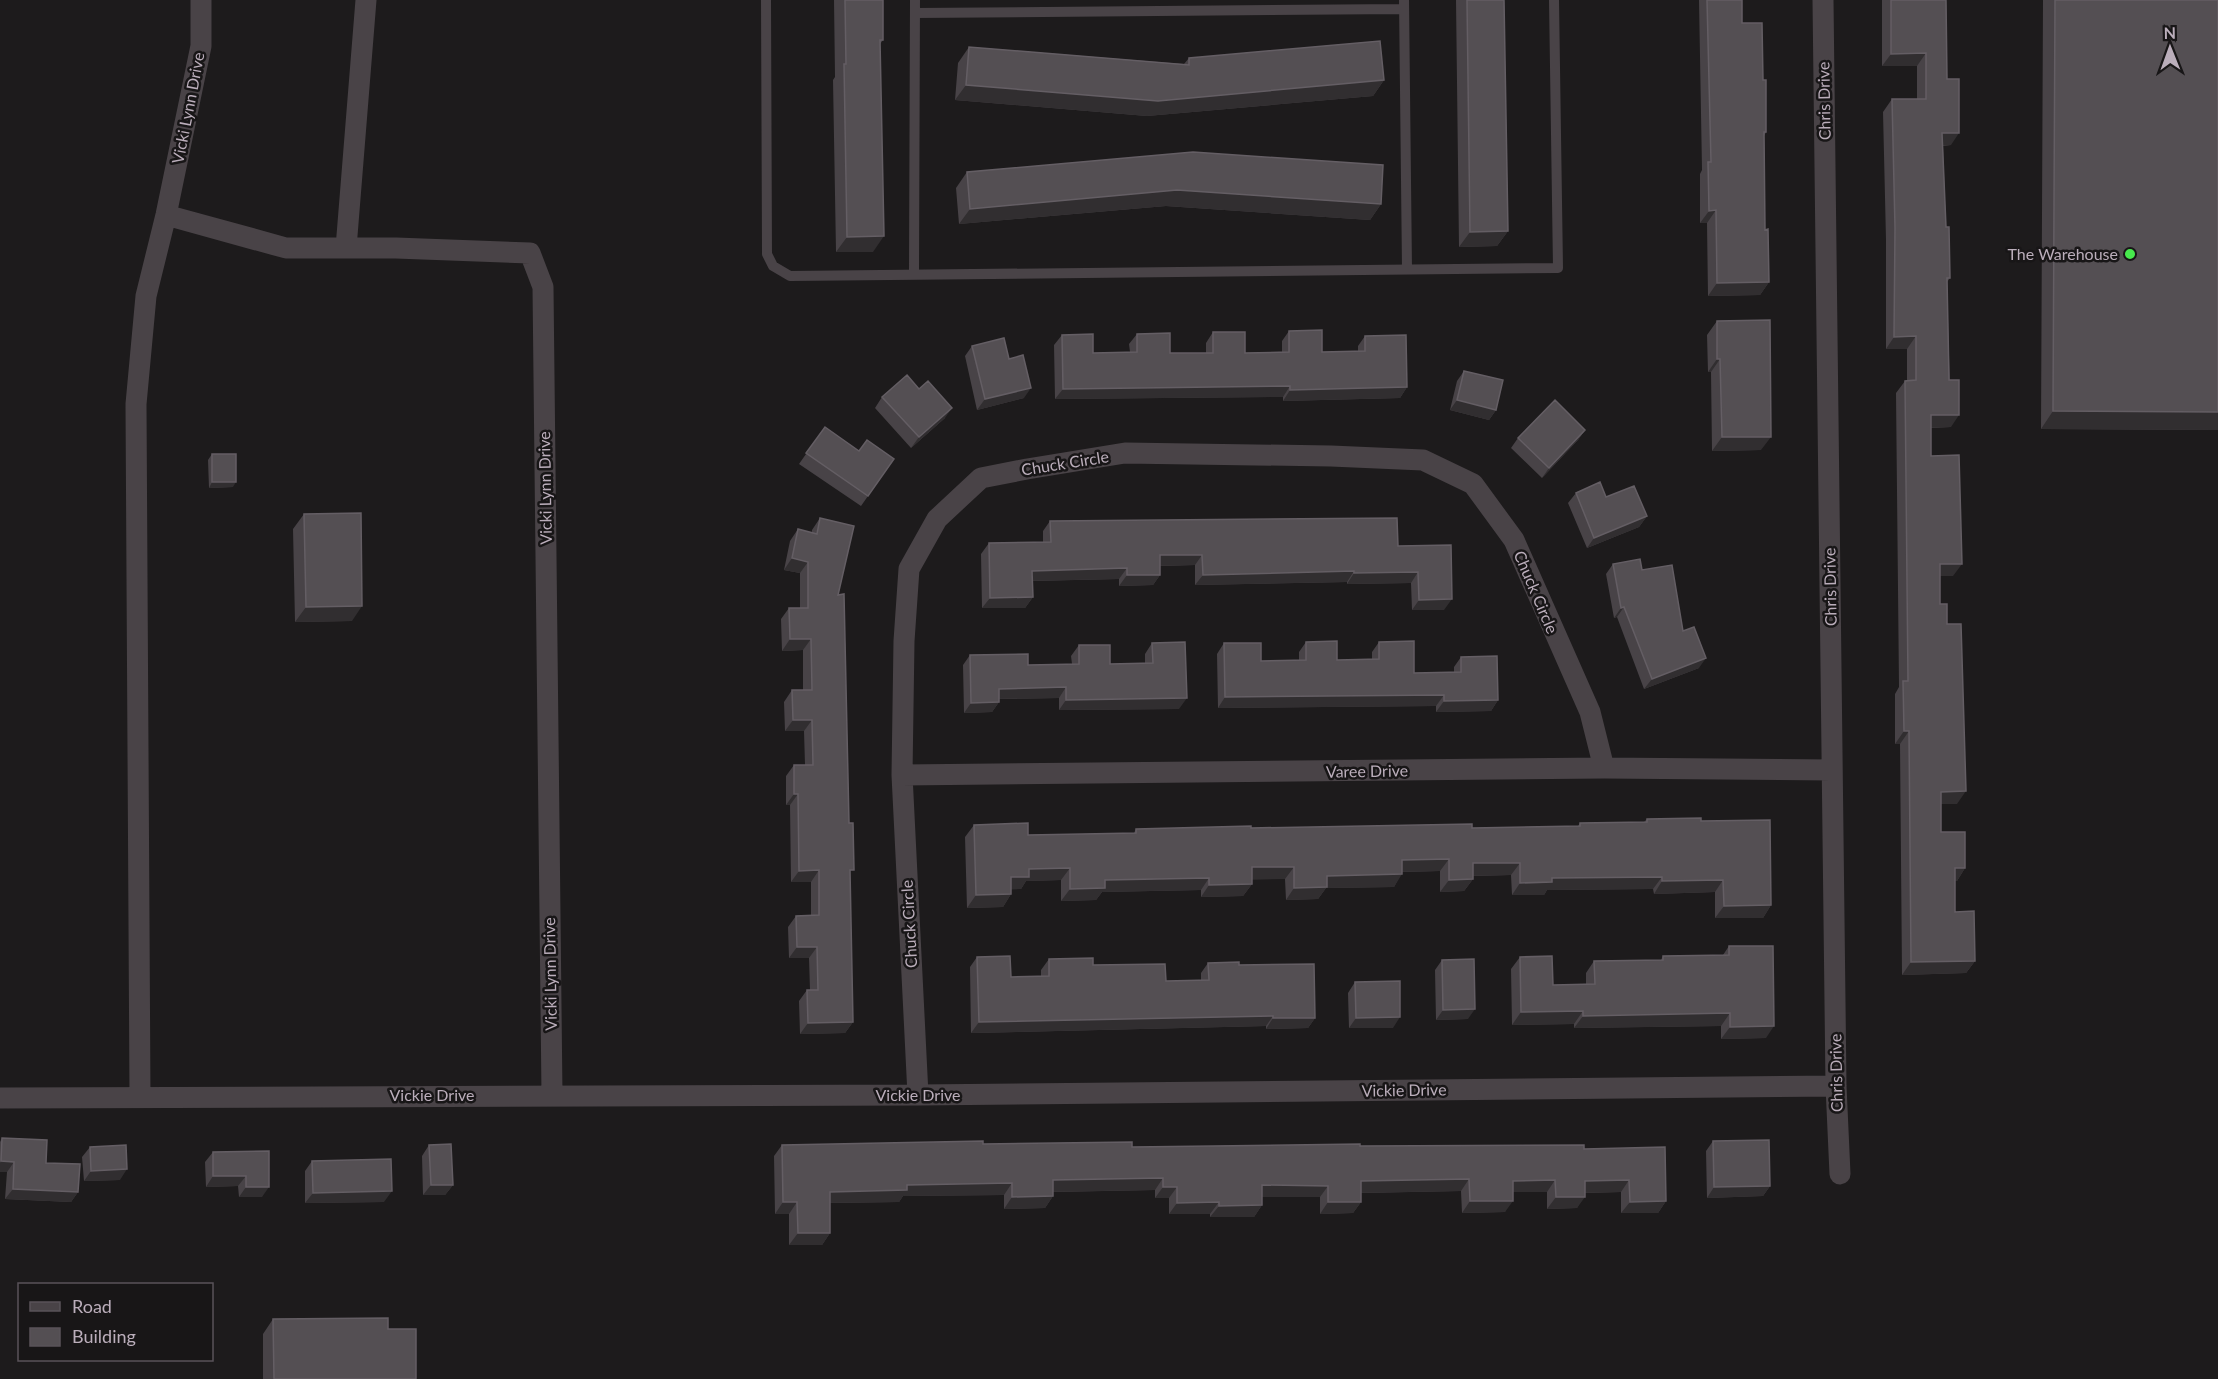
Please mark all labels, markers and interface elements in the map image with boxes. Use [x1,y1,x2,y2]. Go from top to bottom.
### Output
north arrow [2140,18,2200,78]
text: N [2163,23,2176,42]
street label: Vicki Lynn Drive [167,50,208,165]
street label: Chris Drive [1813,62,1834,140]
place label: The Warehouse [2008,244,2118,263]
marker: The Warehouse [2123,247,2137,261]
street label: Vicki Lynn Drive [534,431,555,545]
street label: Chuck Circle [1020,446,1110,479]
street label: Chuck Circle [1510,547,1562,636]
street label: Chris Drive [1819,548,1840,626]
street label: Varee Drive [1326,760,1408,781]
street label: Chuck Circle [897,879,920,969]
street label: Vicki Lynn Drive [539,917,560,1031]
street label: Chris Drive [1825,1034,1846,1112]
street label: Vickie Drive [1361,1079,1447,1100]
street label: Vickie Drive [390,1085,474,1104]
street label: Vickie Drive [876,1085,960,1104]
legend [18,1283,213,1361]
text: Road [72,1295,112,1317]
text: Building [72,1325,136,1347]

